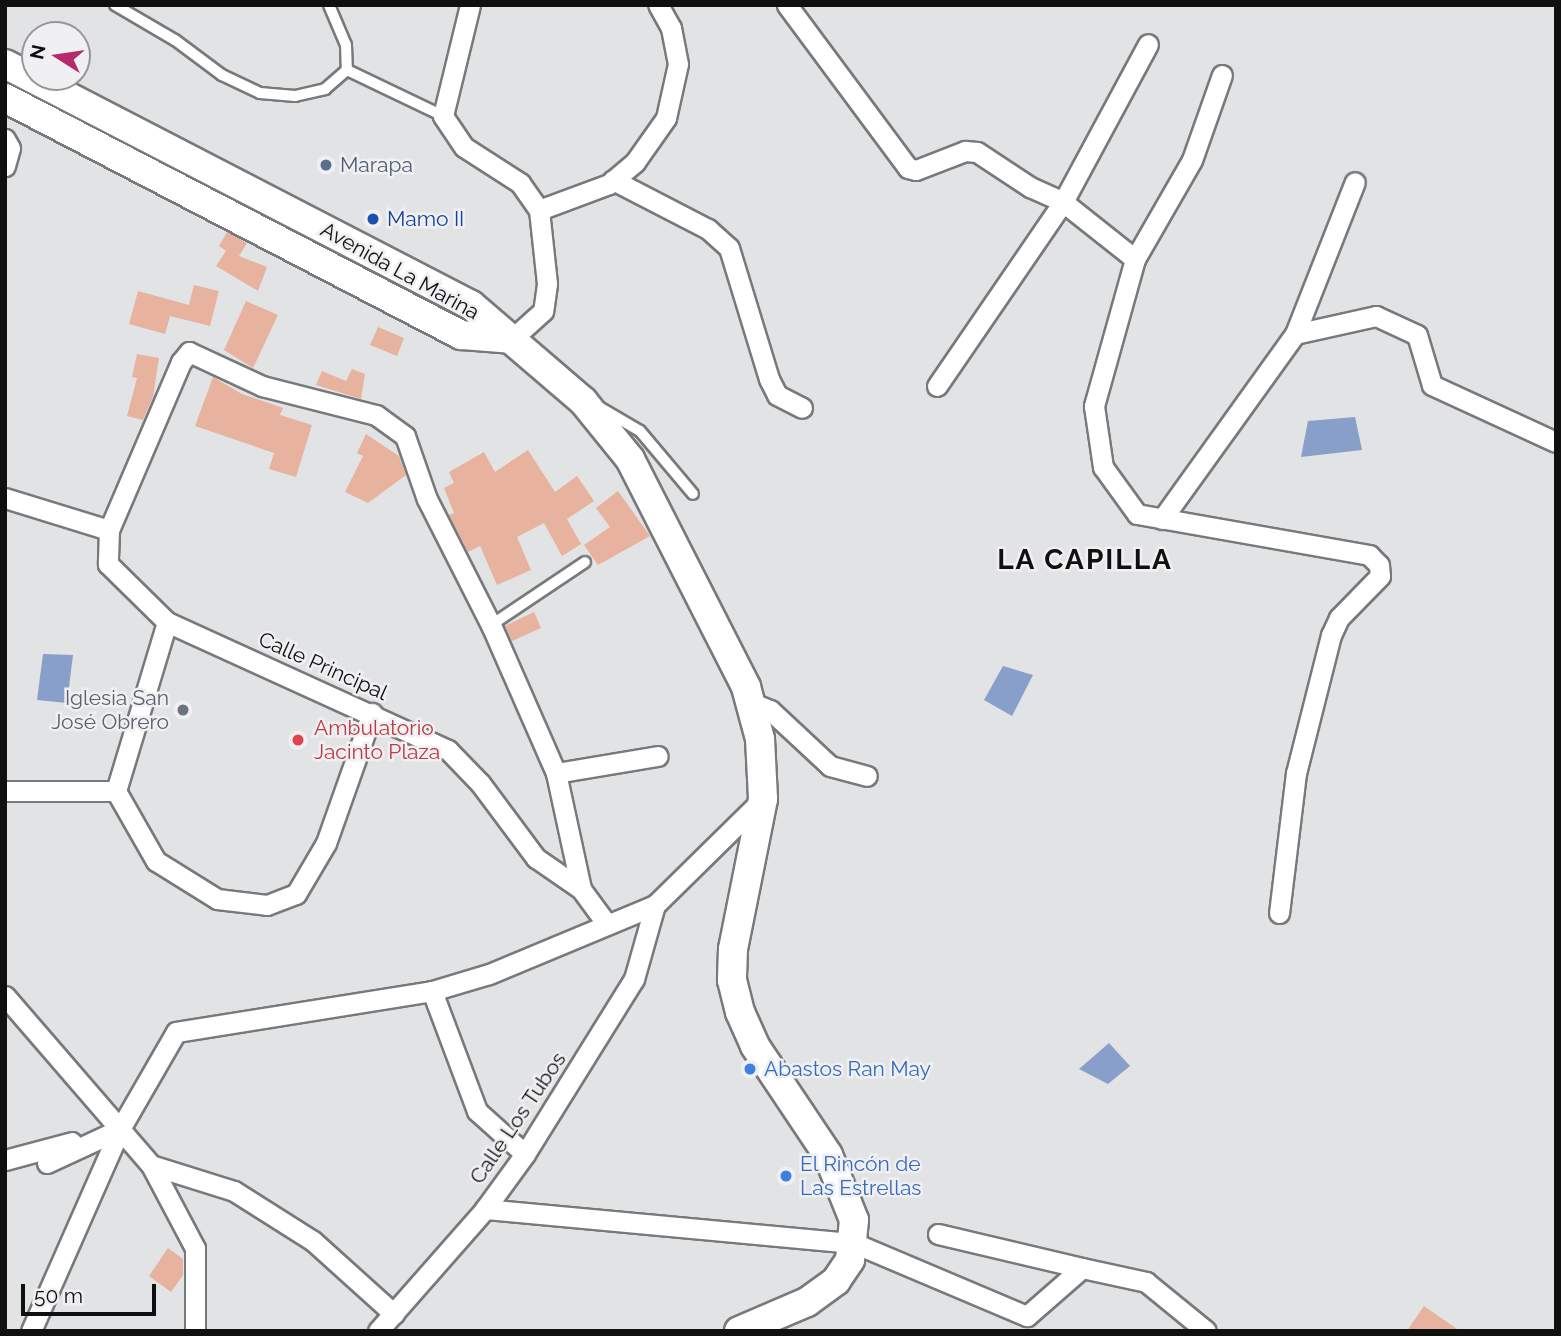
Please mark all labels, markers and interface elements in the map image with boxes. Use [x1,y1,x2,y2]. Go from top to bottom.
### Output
north arrow [21,21,91,91]
text: N [25,43,50,61]
place label: Marapa [340,152,413,178]
marker: Marapa [318,157,334,173]
place label: Mamo II [387,206,464,232]
marker: Mamo II [365,211,381,227]
street label: Avenida La Marina [316,217,484,325]
district label: LA CAPILLA [998,543,1172,577]
street label: Calle Principal [255,626,391,706]
place label: Iglesia San José Obrero [51,685,169,735]
marker: Iglesia San José Obrero [175,702,191,718]
place label: Ambulatorio Jacinto Plaza [314,715,440,765]
marker: Ambulatorio Jacinto Plaza [288,730,308,750]
street label: Calle Los Tubos [464,1047,572,1189]
place label: Abastos Ran May [764,1056,931,1082]
marker: Abastos Ran May [742,1061,758,1077]
place label: El Rincón de Las Estrellas [800,1151,921,1201]
marker: El Rincón de Las Estrellas [778,1168,794,1184]
scale bar [24,1270,159,1314]
text: 50 m [34,1283,83,1308]

